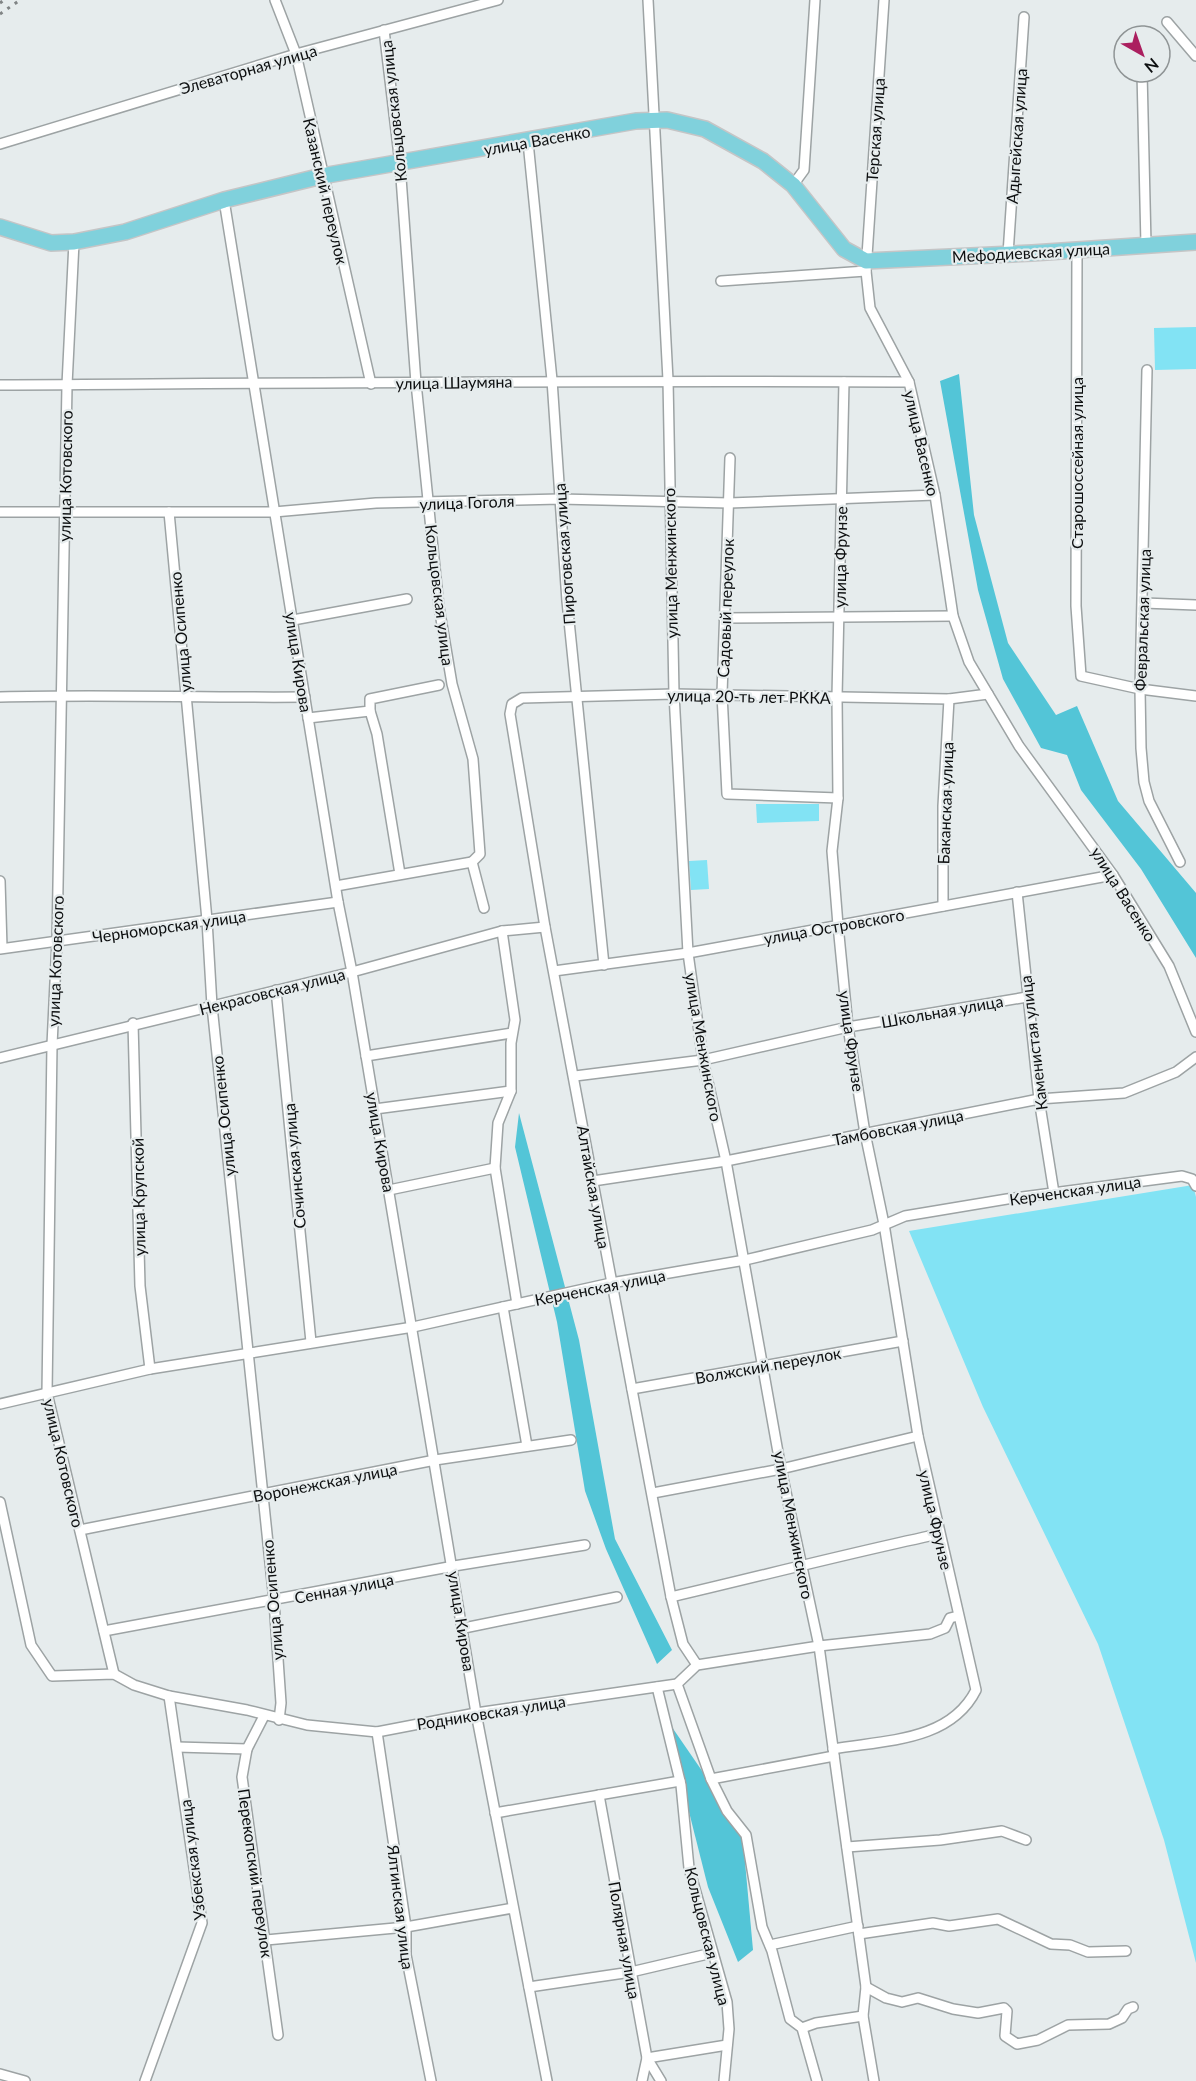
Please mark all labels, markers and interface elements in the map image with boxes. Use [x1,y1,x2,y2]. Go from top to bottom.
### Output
north arrow [1112,24,1172,84]
street label: Кольцовская улица [376,39,410,183]
street label: Элеваторная улица [177,40,319,98]
text: N [1141,55,1163,77]
street label: Адыгейская улица [1002,68,1030,204]
street label: Терская улица [862,77,888,183]
street label: Казанский переулок [300,116,352,267]
street label: улица Васенко [482,121,592,159]
street label: Мефодиевская улица [952,238,1110,266]
street label: улица Шаумяна [395,371,513,393]
street label: Старошоссейная улица [1067,377,1086,549]
street label: улица Васенко [901,388,943,498]
street label: улица Котовского [54,410,76,542]
street label: Пироговская улица [550,483,578,625]
street label: улица Менжинского [659,488,681,638]
street label: улица Гоголя [419,491,515,513]
street label: улица Фрунзе [830,506,850,608]
street label: Кольцовская улица [422,523,458,667]
street label: Садовый переулок [713,537,737,678]
street label: Февральская улица [1130,549,1154,691]
street label: улица Осипенко [165,571,195,693]
street label: улица Кирова [282,610,316,714]
street label: улица 20-ть лет РККА [667,685,831,707]
street label: Баканская улица [933,741,957,865]
street label: улица Васенко [1087,843,1161,945]
street label: улица Котовского [43,895,67,1027]
street label: улица Островского [762,904,906,948]
street label: Черноморская улица [91,906,247,946]
street label: Некрасовская улица [197,964,347,1018]
street label: улица Менжинского [682,971,726,1123]
street label: Каменистая улица [1015,974,1051,1112]
street label: улица Фрунзе [836,989,868,1093]
street label: Школьная улица [879,991,1005,1031]
street label: улица Осипенко [207,1055,239,1177]
street label: улица Кирова [363,1090,399,1194]
street label: Сочинская улица [279,1103,309,1229]
street label: Тамбовская улица [831,1105,965,1149]
street label: Алтайская улица [574,1124,614,1250]
street label: улица Крупской [127,1138,149,1256]
street label: Керченская улица [1008,1171,1142,1209]
street label: Керченская улица [533,1265,667,1309]
street label: Волжский переулок [693,1343,843,1387]
street label: улица Котовского [40,1397,88,1529]
street label: улица Менжинского [770,1449,818,1601]
street label: Воронежская улица [251,1459,399,1505]
street label: улица Фрунзе [915,1468,957,1572]
street label: улица Осипенко [257,1539,287,1661]
street label: Сенная улица [293,1569,395,1607]
street label: улица Кирова [445,1569,479,1673]
street label: Родниковская улица [415,1691,567,1733]
street label: Перекопский переулок [235,1787,277,1960]
street label: Узбекская улица [175,1799,209,1921]
street label: Ялтинская улица [384,1842,418,1971]
street label: Кольцовская улица [682,1865,734,2007]
street label: Полярная улица [605,1880,645,2000]

